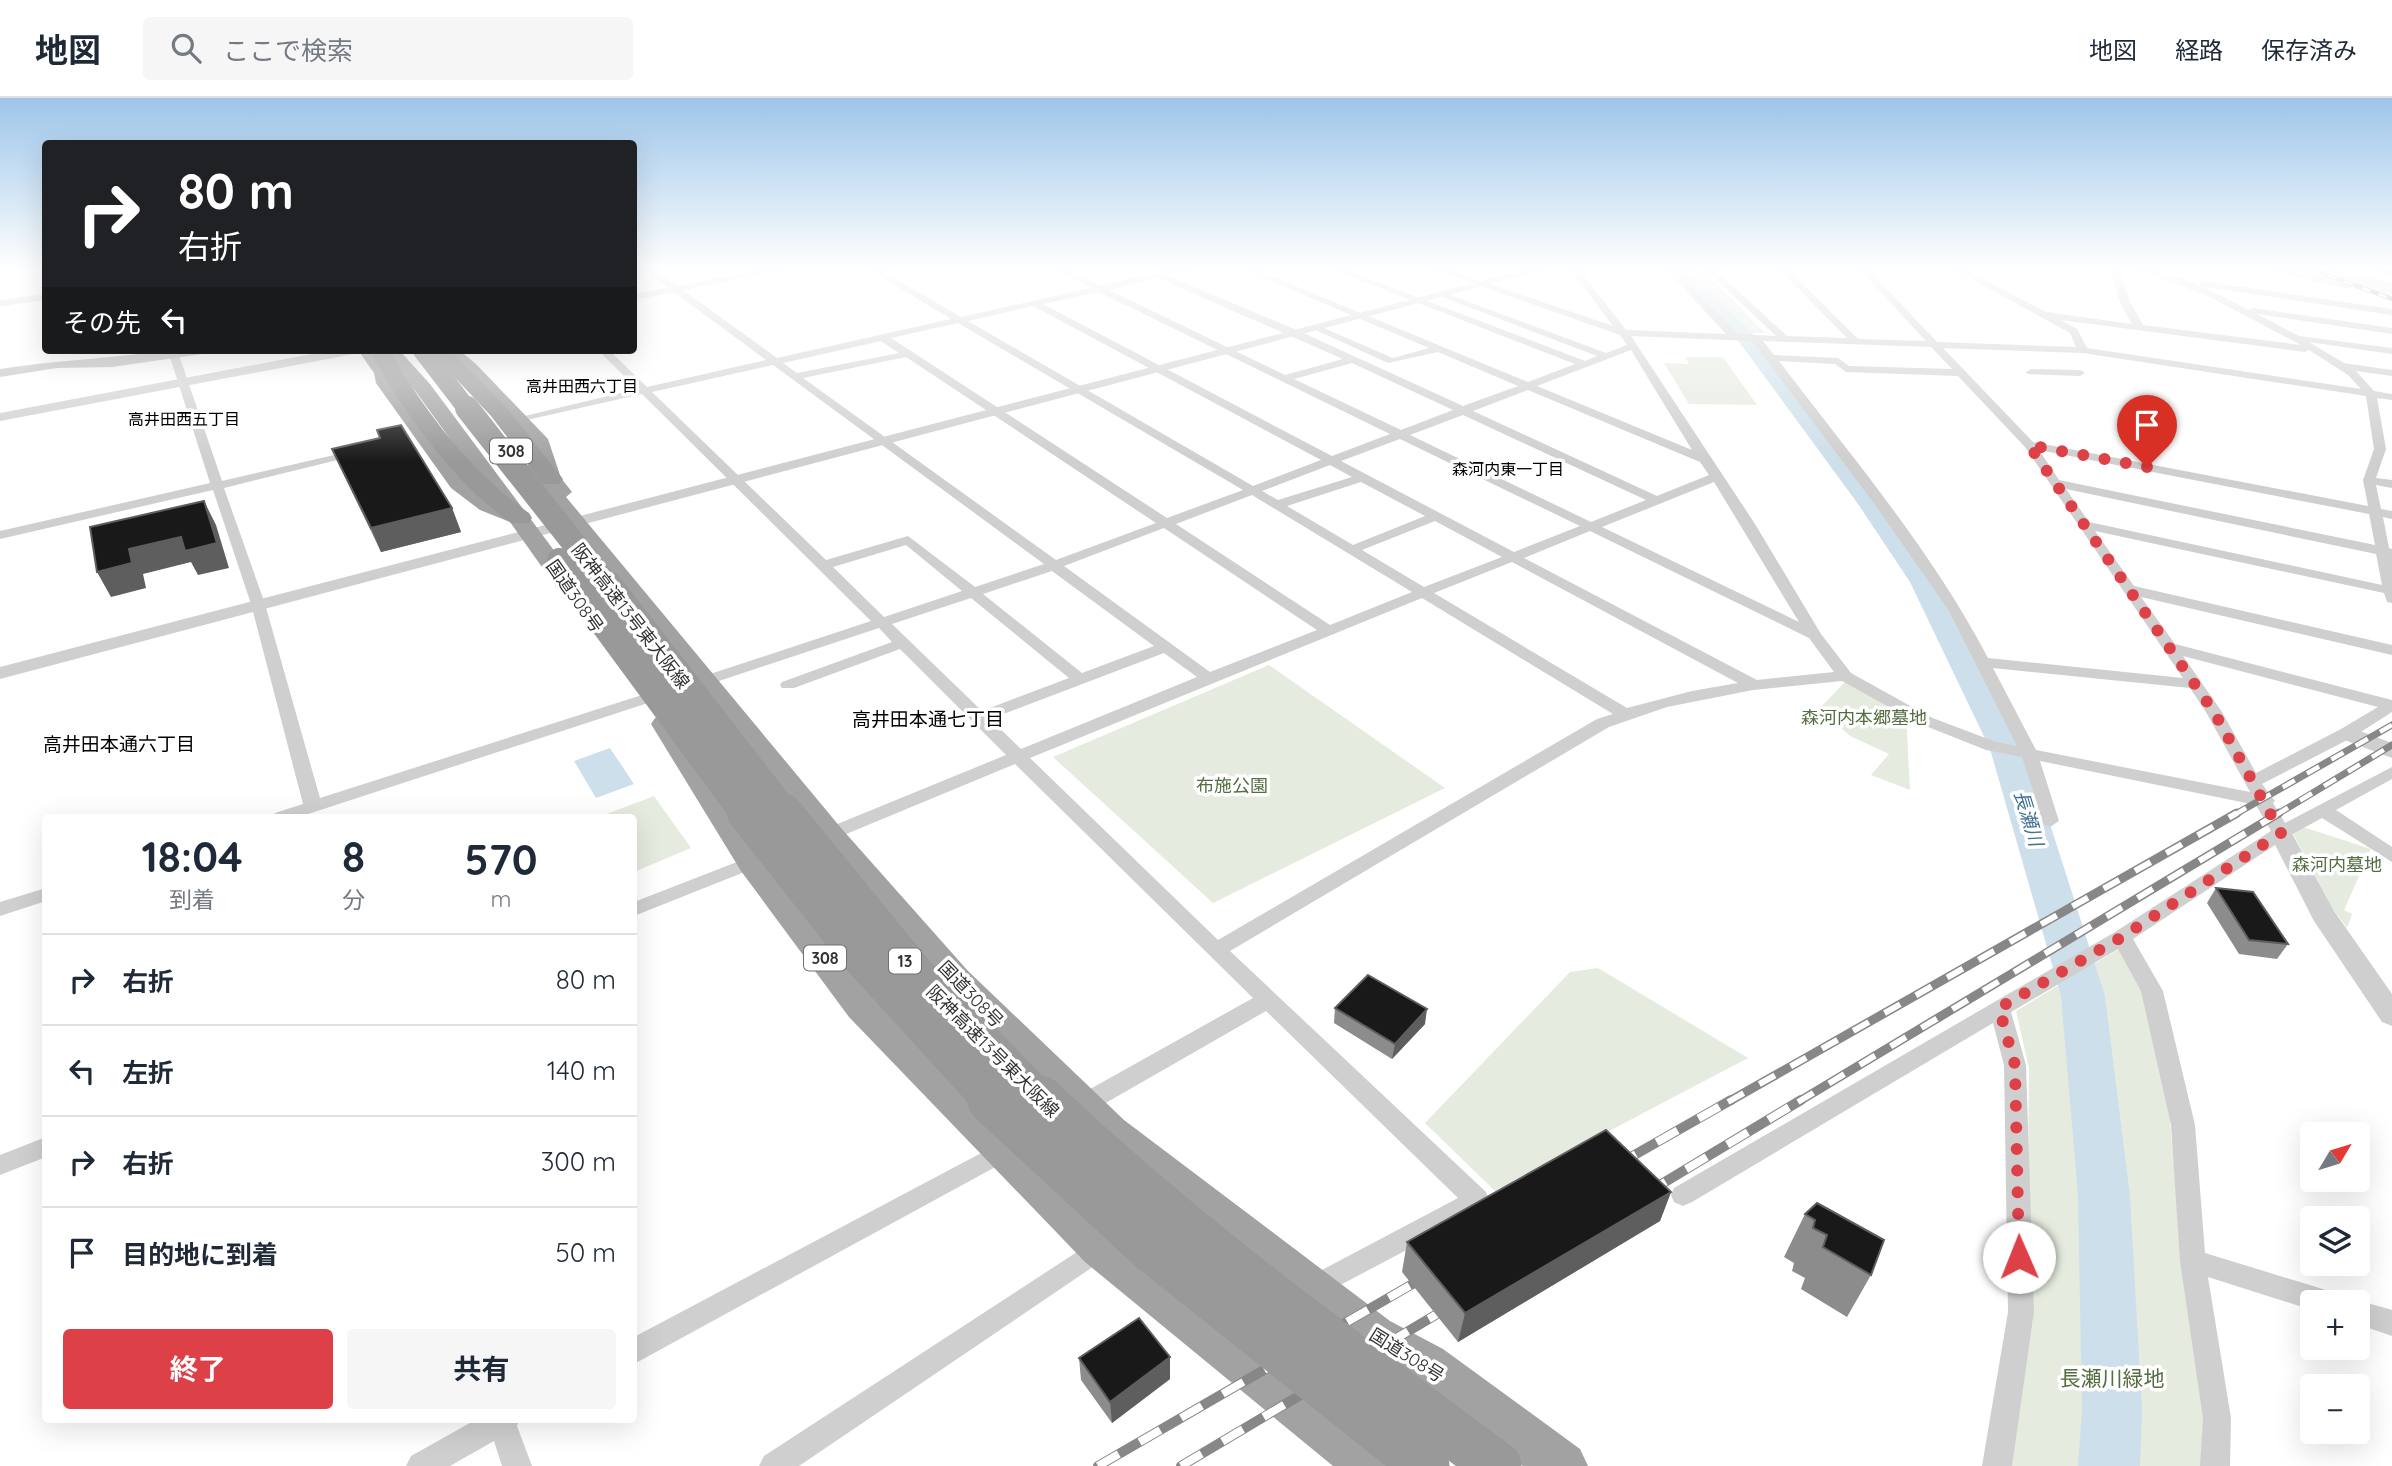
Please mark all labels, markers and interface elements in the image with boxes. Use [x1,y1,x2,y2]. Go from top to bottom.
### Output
search box [143,17,633,80]
text: 地図 [35,29,101,70]
icon: search [167,29,205,67]
text: ここで検索 [223,34,353,67]
text: 地図 [2089,35,2137,65]
text: 経路 [2175,35,2223,65]
text: 保存済み [2261,35,2357,65]
text: 80 m [178,160,294,221]
icon: right [63,168,154,259]
text: 右折 [178,226,242,266]
icon: left [155,301,193,339]
text: その先 [63,306,141,339]
district label: 高井田西六丁目 [526,376,638,396]
pin [2117,395,2177,467]
icon: arrive [2128,406,2166,444]
district label: 高井田西五丁目 [128,409,240,429]
road number: 308 [490,438,532,464]
district label: 森河内東一丁目 [1452,459,1564,479]
street label: 阪神高速13号東大阪線 [567,539,695,693]
street label: 国道308号 [542,555,608,637]
park label: 森河内本郷墓地 [1801,706,1927,729]
district label: 高井田本通七丁目 [852,707,1004,731]
district label: 高井田本通六丁目 [43,732,195,756]
park label: 布施公園 [1196,774,1268,797]
water label: 長瀬川 [2009,787,2049,851]
text: 18:04 [141,830,243,883]
text: 8 [342,830,365,883]
text: 570 [465,833,538,886]
park label: 森河内墓地 [2292,853,2382,876]
text: m [491,884,512,913]
text: 到着 [169,885,215,914]
text: 分 [342,885,365,914]
road number: 308 [804,946,846,971]
road number: 13 [889,948,921,974]
street label: 国道308号 [934,956,1008,1032]
icon: right [63,961,101,999]
text: 80 m [556,963,616,996]
text: 右折 [122,965,174,998]
street label: 阪神高速13号東大阪線 [922,980,1064,1122]
icon: left [63,1052,101,1090]
text: 140 m [547,1054,616,1087]
text: 左折 [122,1056,174,1089]
north arrow [2300,1122,2370,1192]
map controls [2300,1122,2370,1444]
icon: right [63,1143,101,1181]
text: 300 m [541,1145,616,1178]
text: 右折 [122,1147,174,1180]
button: layers [2300,1206,2370,1276]
position arrow [1982,1220,2056,1294]
icon: arrive [63,1234,101,1272]
text: 50 m [556,1236,616,1269]
text: 目的地に到着 [122,1238,278,1271]
button: + [2300,1290,2370,1360]
street label: 国道308号 [1365,1323,1449,1387]
button: 終了 [63,1329,333,1409]
button: 共有 [347,1329,616,1409]
park label: 長瀬川緑地 [2060,1365,2165,1391]
button: − [2300,1374,2370,1444]

